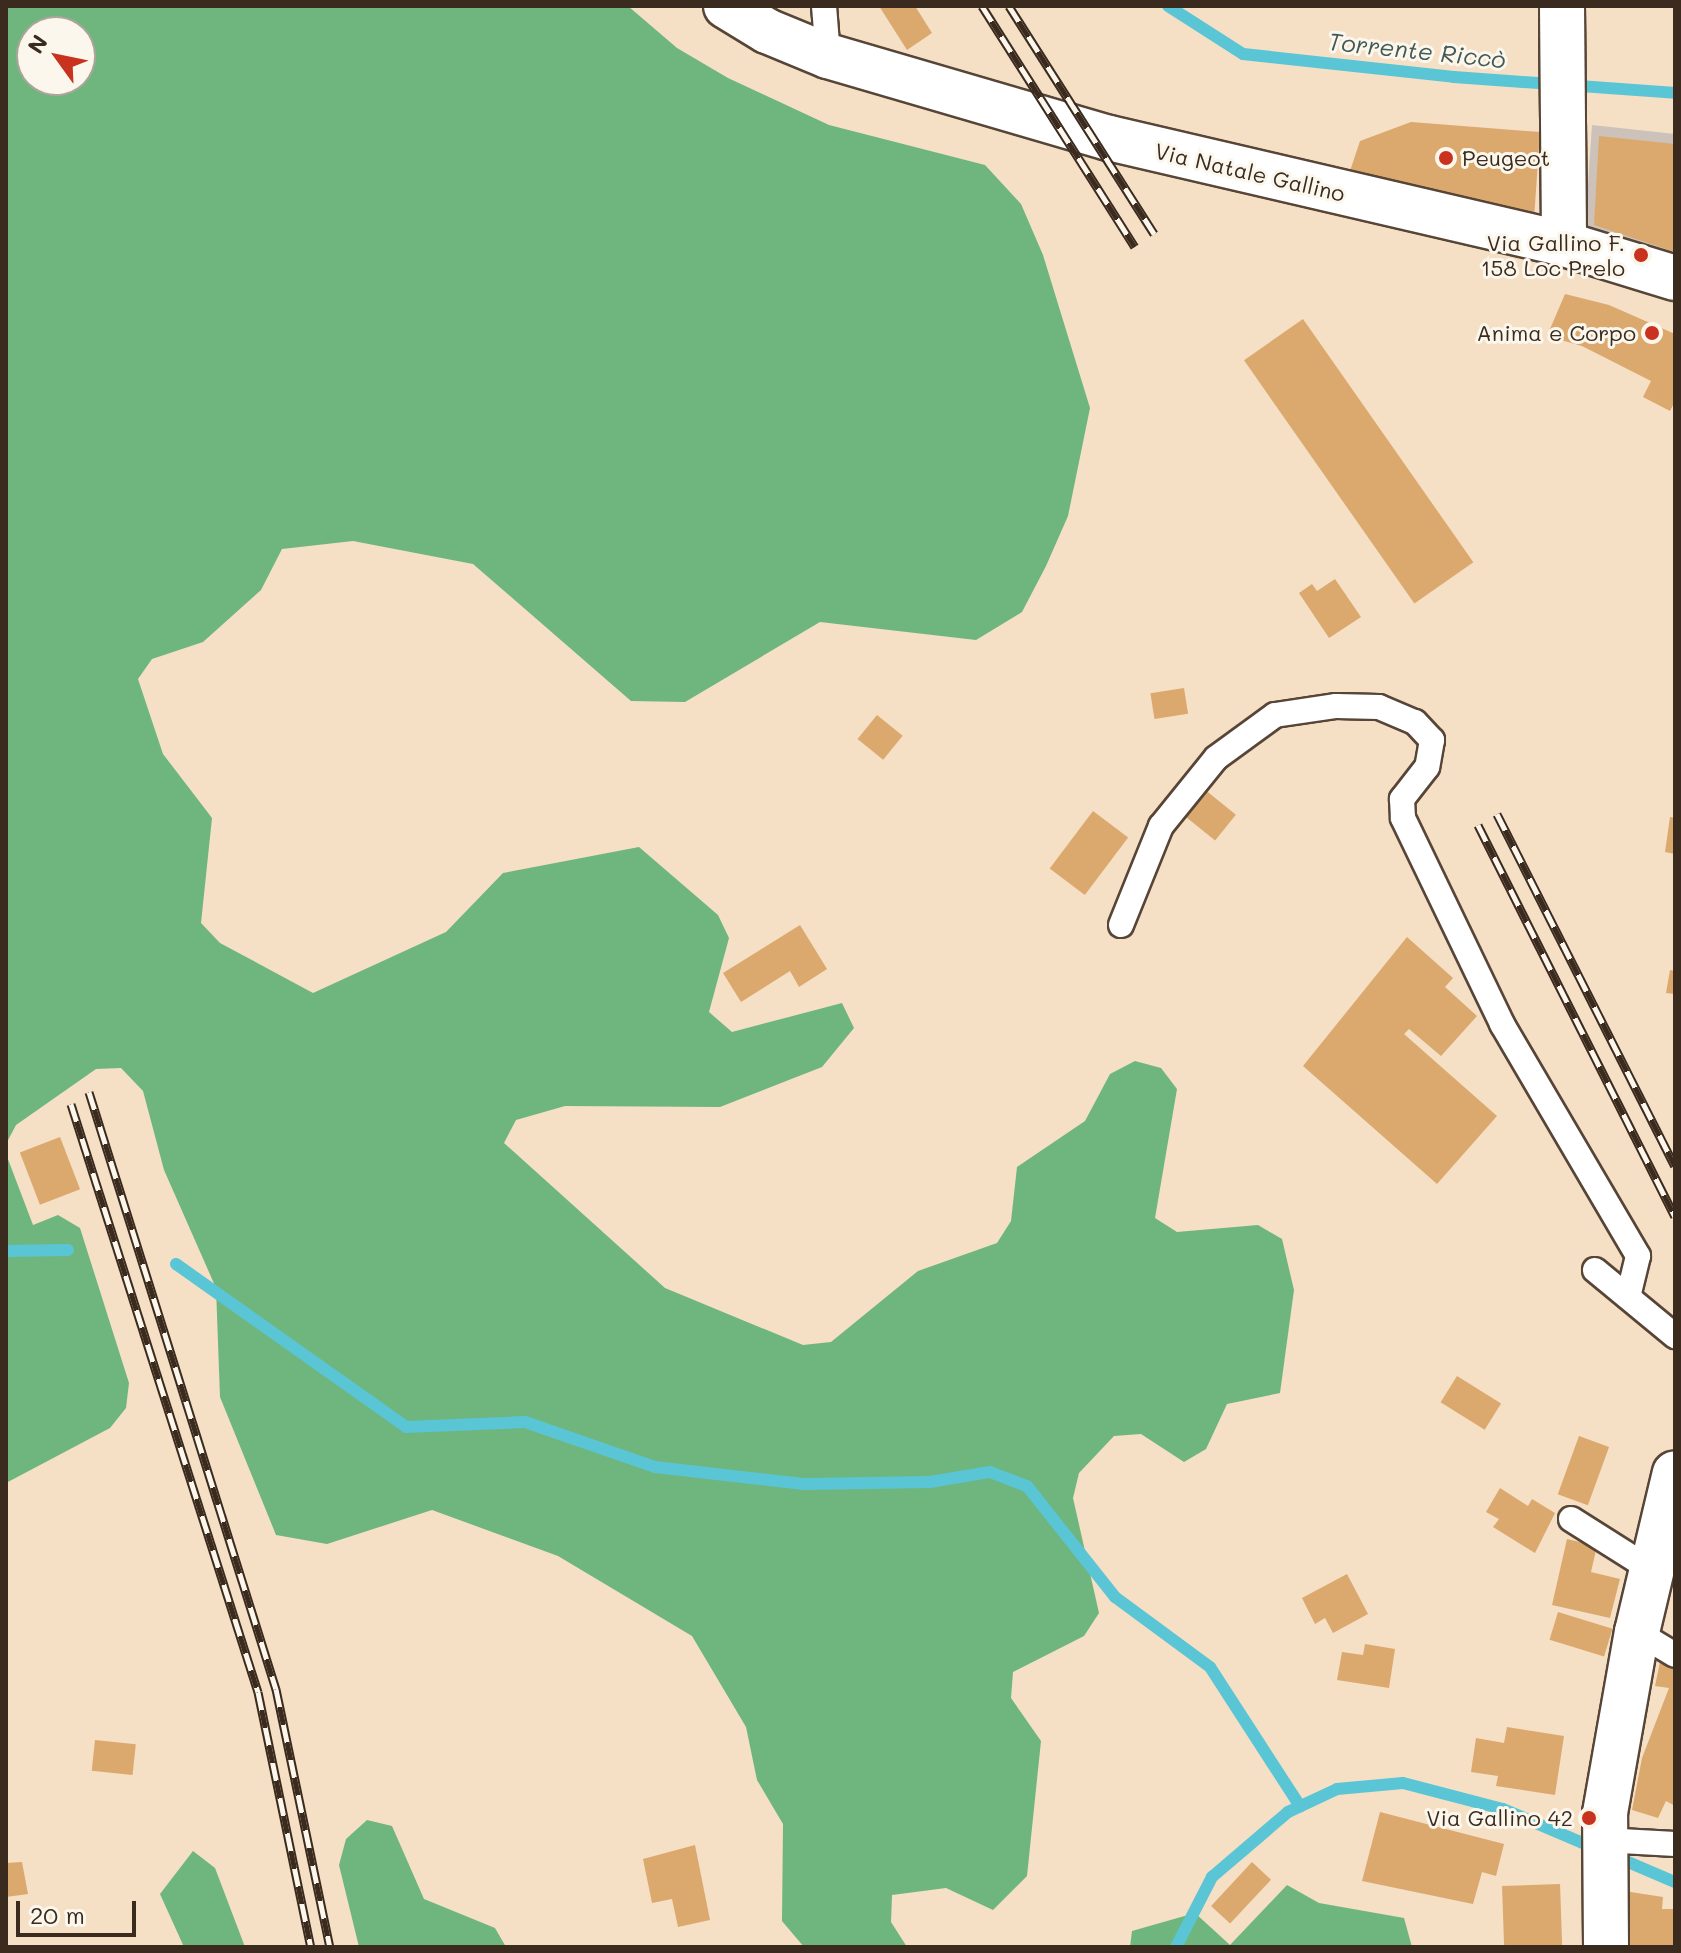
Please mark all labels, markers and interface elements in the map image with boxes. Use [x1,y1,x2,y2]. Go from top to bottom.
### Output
north arrow [16,16,96,96]
water label: Torrente Riccò [1327,26,1507,74]
text: N [20,29,54,59]
street label: Via Natale Gallino [1152,137,1348,207]
place label: Peugeot [1462,145,1550,171]
marker: Peugeot [1437,149,1455,167]
place label: Via Gallino F. 158 Loc Prelo [1481,229,1625,280]
marker: Via Gallino F. 158 Loc Prelo [1632,246,1650,264]
place label: Anima e Corpo [1477,320,1636,346]
marker: Anima e Corpo [1643,324,1661,342]
place label: Via Gallino 42 [1426,1805,1573,1831]
marker: Via Gallino 42 [1580,1809,1598,1827]
scale bar [20,1885,140,1935]
text: 20 m [30,1899,85,1930]

